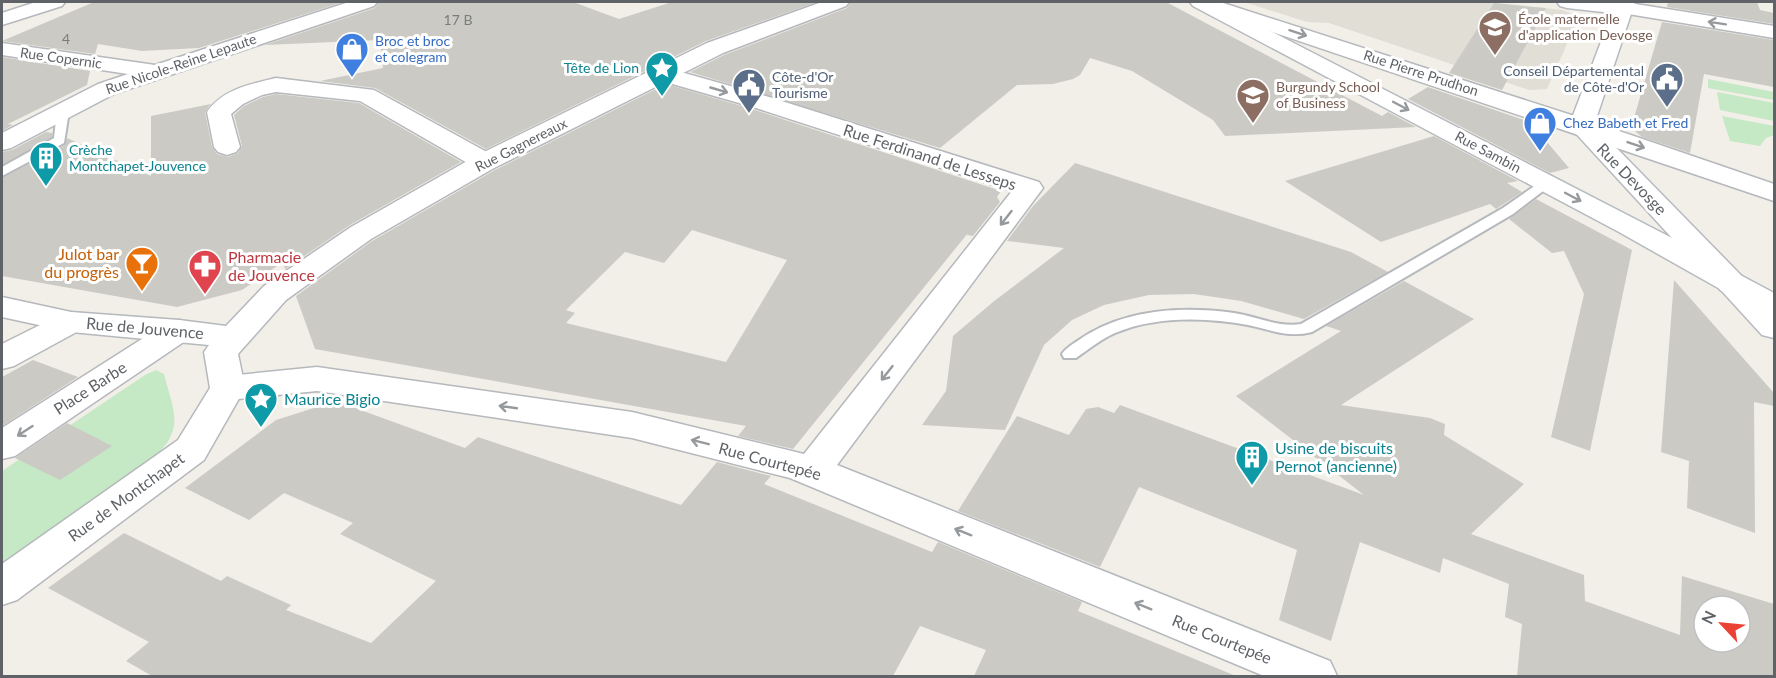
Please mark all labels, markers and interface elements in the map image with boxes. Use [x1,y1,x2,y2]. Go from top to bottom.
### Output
school or university icon: École maternelle d'application Devosge [1477,9,1513,56]
place label: École maternelle d'application Devosge [1518,10,1653,43]
house number: 17 B [444,11,472,28]
one-way arrow [1707,17,1727,28]
one-way arrow [1288,28,1307,39]
house number: 4 [62,30,70,47]
street label: Rue Nicole-Reine Lepaute [103,30,259,97]
shop icon: Broc et broc et colegram [334,31,370,78]
place label: Broc et broc et colegram [375,32,450,65]
street label: Rue Copernic [19,43,103,72]
street label: Rue Pierre Prudhon [1362,46,1481,99]
place icon: Tête de Lion [644,50,680,97]
place label: Tête de Lion [564,59,639,76]
public building icon: Conseil Départemental de Côte-d'Or [1649,61,1685,108]
place label: Conseil Départemental de Côte-d'Or [1503,62,1644,95]
public building icon: Côte-d'Or Tourisme [731,67,767,114]
place label: Côte-d'Or Tourisme [772,68,833,101]
school or university icon: Burgundy School of Business [1235,77,1271,124]
place label: Burgundy School of Business [1276,78,1380,111]
one-way arrow [709,85,728,96]
one-way arrow [1391,101,1409,112]
shop icon: Chez Babeth et Fred [1522,105,1558,152]
street label: Rue Gagnereaux [472,114,570,175]
place label: Chez Babeth et Fred [1563,114,1688,131]
street label: Rue Ferdinand de Lesseps [841,120,1019,194]
street label: Rue Sambin [1452,127,1524,176]
street label: Rue Devosge [1594,139,1671,218]
building icon: Crèche Montchapet-Jouvence [28,140,64,187]
one-way arrow [1626,140,1645,151]
place label: Crèche Montchapet-Jouvence [69,141,206,174]
one-way arrow [1564,192,1582,203]
one-way arrow [1000,210,1013,226]
place label: Julot bar du progrès [44,244,119,281]
bar icon: Julot bar du progrès [124,245,160,292]
place label: Pharmacie de Jouvence [228,247,315,284]
pharmacy icon: Pharmacie de Jouvence [187,248,223,295]
street label: Rue de Jouvence [85,313,205,342]
street label: Place Barbe [50,357,130,418]
one-way arrow [881,364,894,380]
place icon: Maurice Bigio [243,381,279,428]
place label: Maurice Bigio [284,389,380,408]
one-way arrow [499,401,518,412]
one-way arrow [17,425,33,437]
one-way arrow [691,435,710,447]
street label: Rue Courtepée [717,438,824,483]
place label: Usine de biscuits Pernot (ancienne) [1275,438,1397,475]
building icon: Usine de biscuits Pernot (ancienne) [1234,439,1270,486]
street label: Rue de Montchapet [64,448,188,545]
one-way arrow [954,526,973,537]
north arrow [1692,594,1752,654]
one-way arrow [1135,600,1153,611]
text: N [1697,608,1719,627]
street label: Rue Courtepée [1170,610,1275,667]

